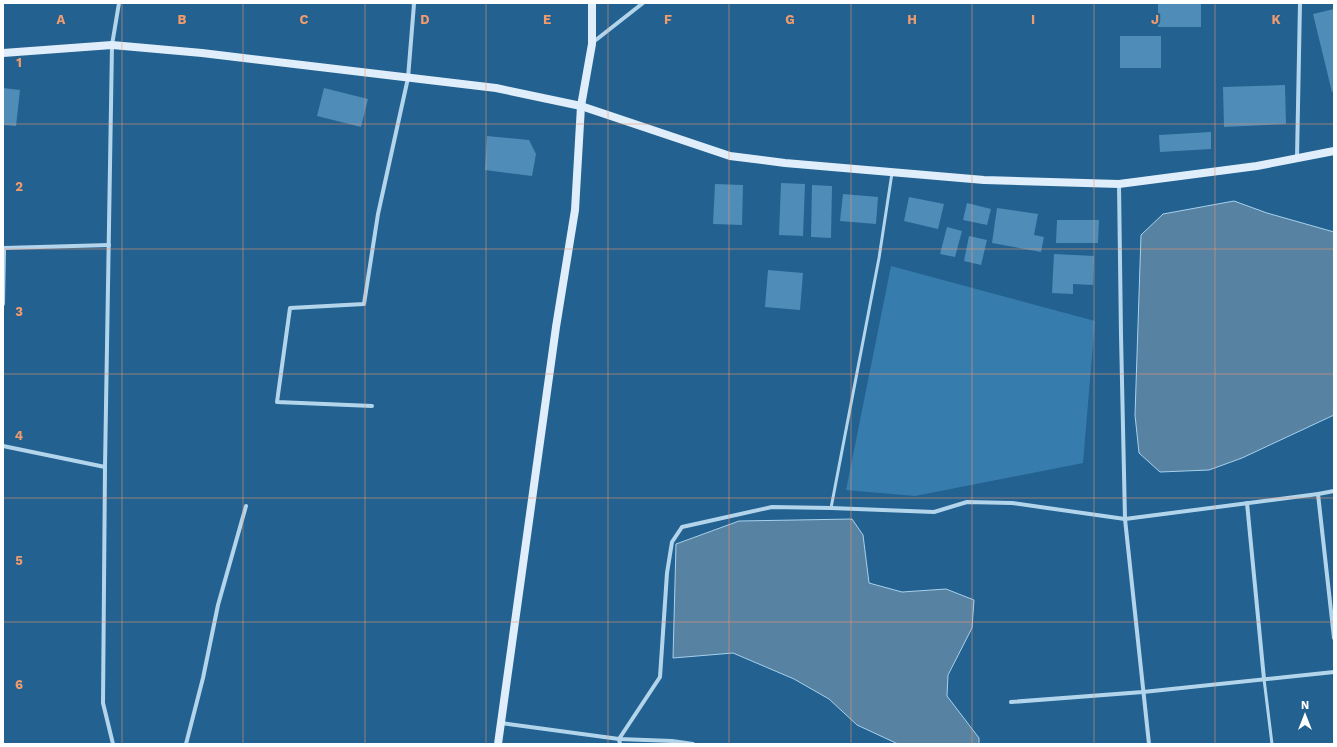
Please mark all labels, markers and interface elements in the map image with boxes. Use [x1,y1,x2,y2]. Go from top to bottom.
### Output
text: A [57,12,66,27]
text: B [178,12,187,27]
text: C [300,12,309,27]
text: D [420,12,430,27]
text: E [543,12,551,27]
text: F [664,12,672,27]
text: G [785,12,795,27]
text: H [907,12,917,27]
text: I [1031,12,1035,27]
text: J [1151,12,1159,27]
text: K [1271,12,1281,27]
text: 1 [16,55,22,70]
text: 2 [15,179,23,194]
text: 3 [15,304,23,319]
text: 4 [15,428,24,443]
text: 5 [15,553,23,568]
text: 6 [15,677,23,692]
north arrow [1285,695,1325,735]
text: N [1301,699,1309,712]

